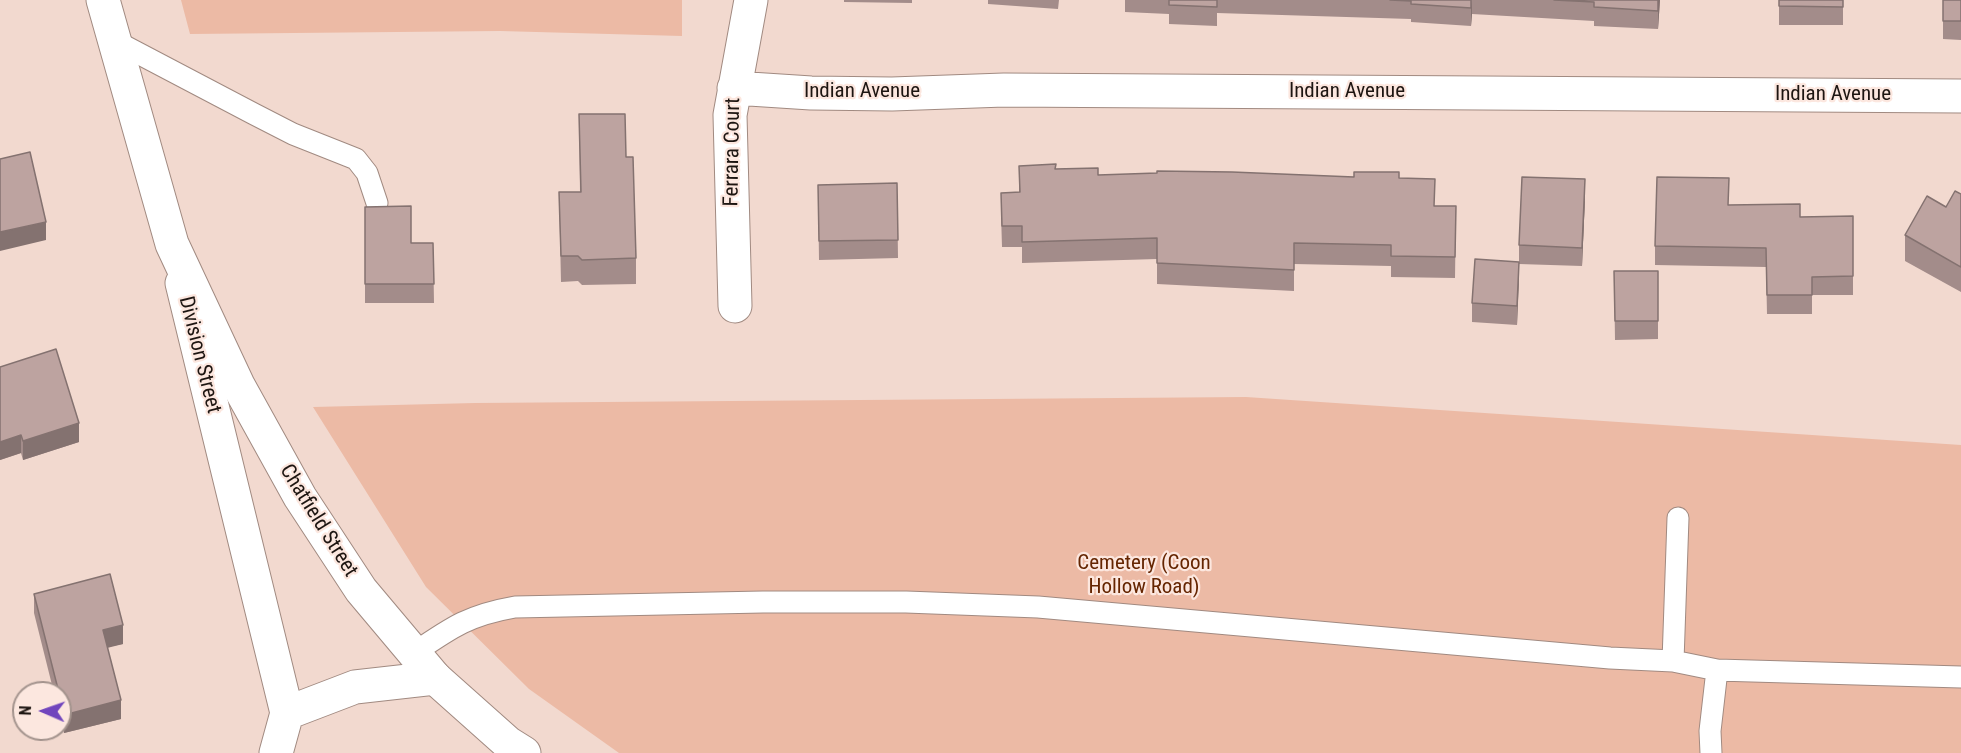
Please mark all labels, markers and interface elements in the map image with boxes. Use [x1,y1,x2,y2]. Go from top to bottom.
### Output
street label: Indian Avenue [804,79,920,105]
street label: Indian Avenue [1289,79,1405,105]
street label: Indian Avenue [1775,82,1891,108]
street label: Ferrara Court [719,97,747,207]
street label: Division Street [172,294,226,416]
street label: Chatfield Street [273,460,363,582]
park label: Cemetery (Coon Hollow Road) [1077,551,1211,601]
north arrow [12,681,72,741]
text: N [16,705,35,716]

